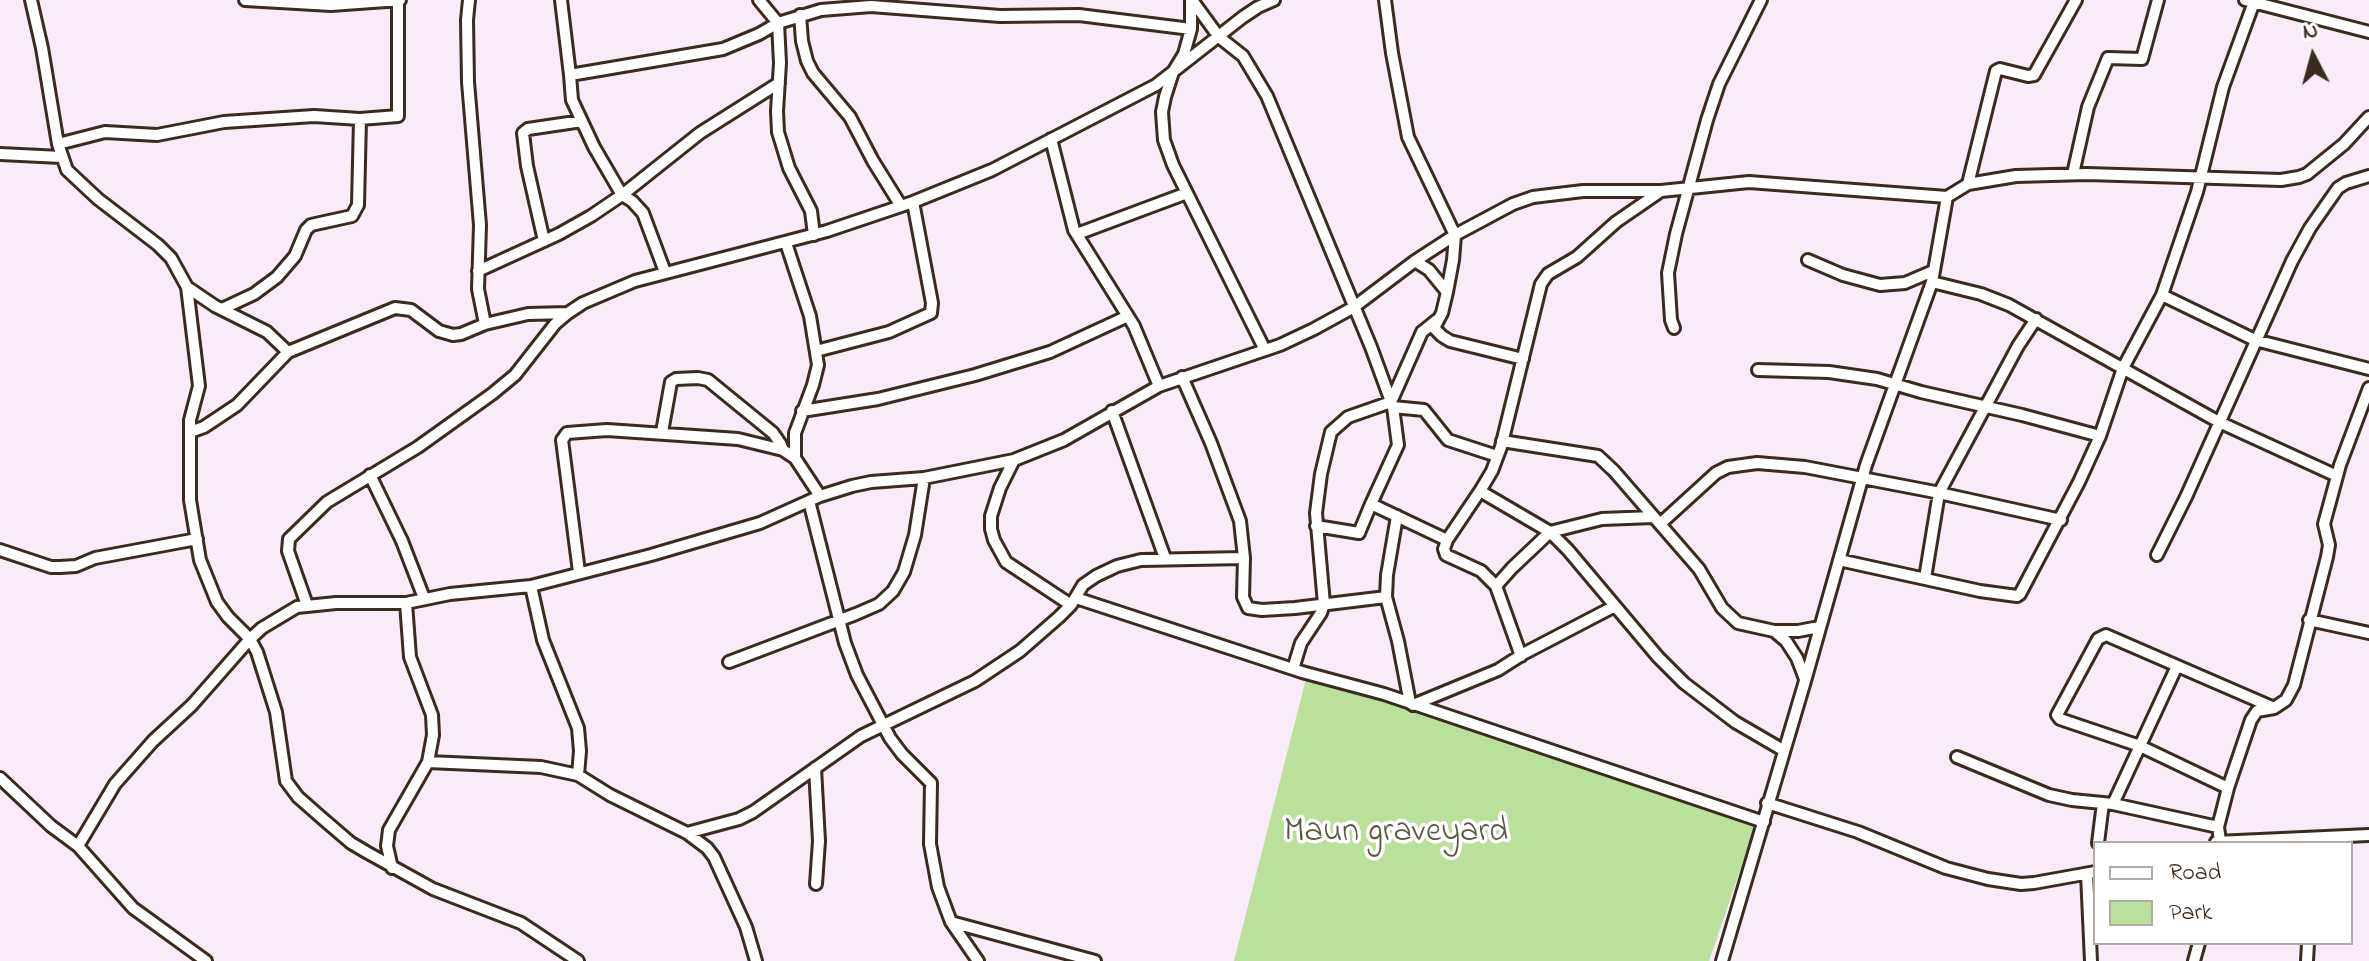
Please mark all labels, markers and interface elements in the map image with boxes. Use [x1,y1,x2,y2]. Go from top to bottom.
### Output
text: N [2301,15,2320,49]
north arrow [2273,16,2353,96]
park label: Maun graveyard [1284,814,1508,854]
legend [2093,841,2353,945]
text: Road [2169,856,2221,891]
text: Park [2169,896,2212,931]

